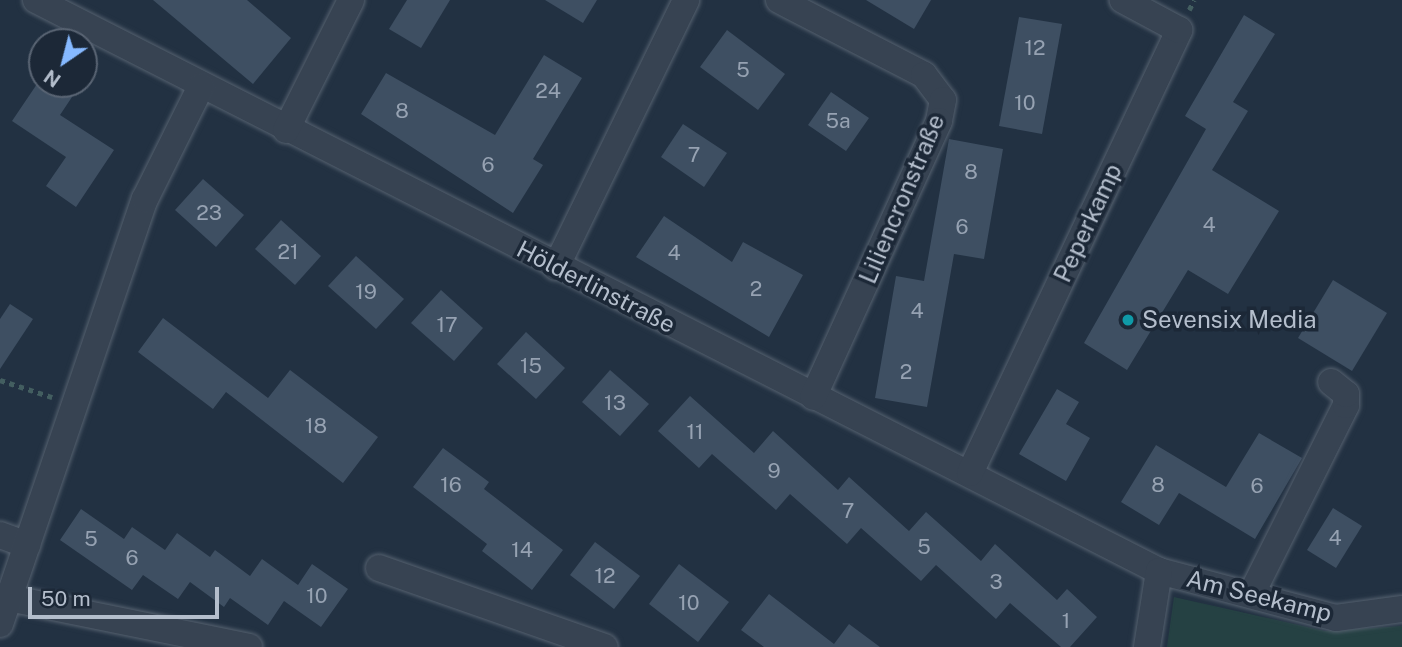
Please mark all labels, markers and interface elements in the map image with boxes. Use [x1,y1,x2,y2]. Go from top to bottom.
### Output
north arrow [28,28,98,98]
house number: 12 [1024,35,1046,61]
house number: 5 [736,57,750,83]
text: N [40,65,65,92]
house number: 24 [535,78,561,104]
house number: 10 [1014,90,1036,116]
house number: 8 [395,98,409,124]
house number: 5a [825,108,851,134]
street label: Liliencronstraße [853,110,951,288]
house number: 7 [688,142,700,168]
house number: 6 [481,152,495,178]
house number: 8 [964,159,978,185]
street label: Peperkamp [1048,159,1128,287]
house number: 23 [196,200,222,226]
house number: 4 [1202,212,1216,238]
house number: 6 [955,214,969,240]
street label: Hölderlinstraße [512,235,680,339]
house number: 21 [277,239,299,265]
house number: 4 [667,240,681,266]
house number: 2 [750,276,762,302]
house number: 19 [355,279,377,305]
house number: 4 [910,298,924,324]
place label: Sevensix Media [1142,306,1316,334]
house number: 17 [436,312,458,338]
marker: Sevensix Media [1120,312,1136,328]
house number: 15 [520,353,542,379]
house number: 2 [900,359,912,385]
house number: 13 [604,390,626,416]
house number: 18 [305,413,327,439]
house number: 11 [686,419,704,445]
house number: 9 [767,458,781,484]
house number: 16 [440,472,462,498]
house number: 8 [1151,472,1165,498]
house number: 6 [1250,473,1264,499]
house number: 7 [842,498,854,524]
house number: 4 [1328,525,1342,551]
house number: 5 [84,526,98,552]
house number: 5 [917,534,931,560]
house number: 14 [511,537,533,563]
house number: 6 [125,545,139,571]
house number: 12 [594,563,616,589]
street label: Am Seekamp [1184,564,1334,628]
house number: 3 [989,569,1003,595]
scale bar [32,574,222,618]
house number: 10 [306,583,328,609]
text: 50 m [41,586,91,611]
house number: 10 [678,590,700,616]
house number: 1 [1062,608,1070,634]

